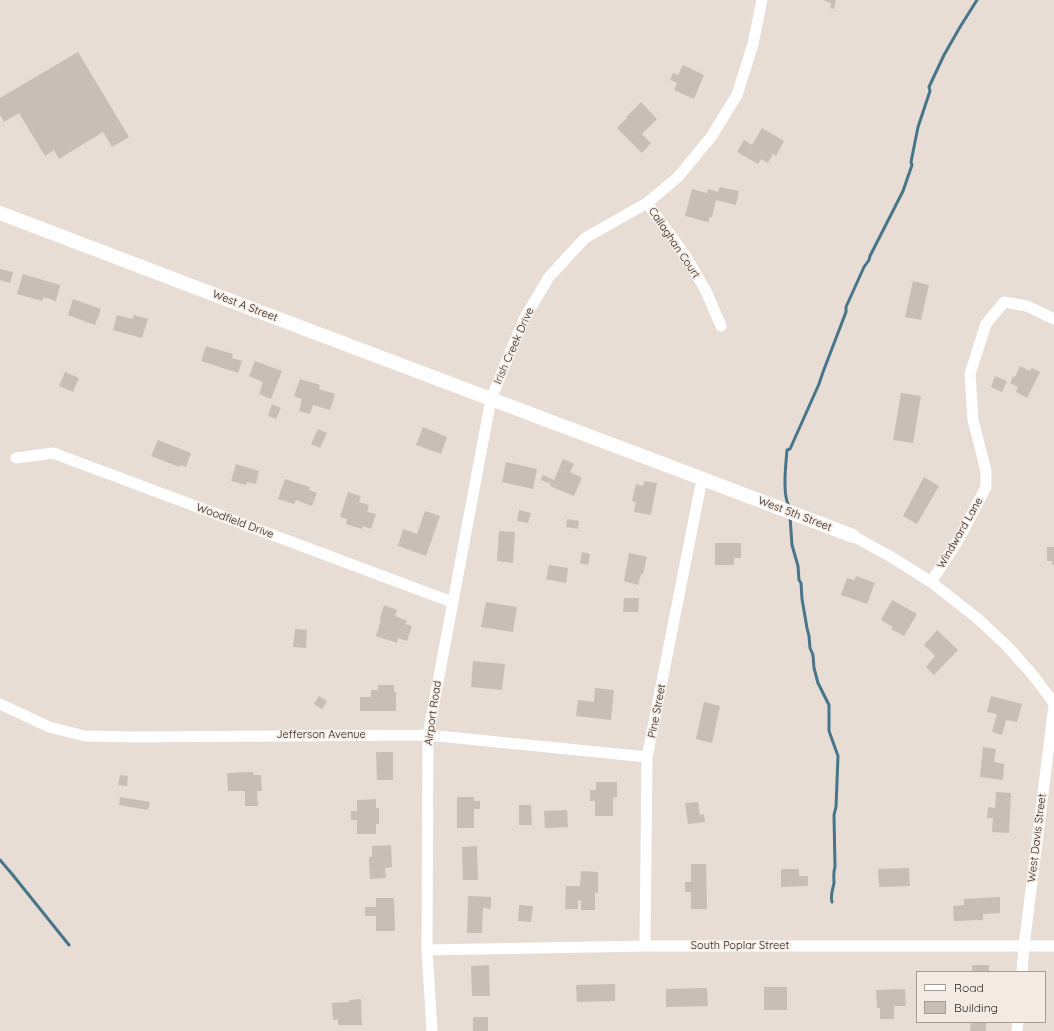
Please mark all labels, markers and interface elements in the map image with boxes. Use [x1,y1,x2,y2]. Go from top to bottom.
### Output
street label: Callaghan Court [645,205,703,281]
street label: West A Street [211,288,279,324]
street label: Irish Creek Drive [491,306,537,386]
street label: West 5th Street [756,494,834,534]
street label: Windward Lane [934,495,986,571]
street label: Woodfield Drive [194,501,276,541]
street label: Airport Road [422,680,444,746]
street label: Pine Street [645,683,669,739]
street label: Jefferson Avenue [276,728,366,742]
street label: West Davis Street [1025,793,1049,883]
street label: South Poplar Street [691,939,789,953]
legend [916,971,1046,1023]
text: Road [954,980,984,995]
text: Building [954,1000,998,1015]

